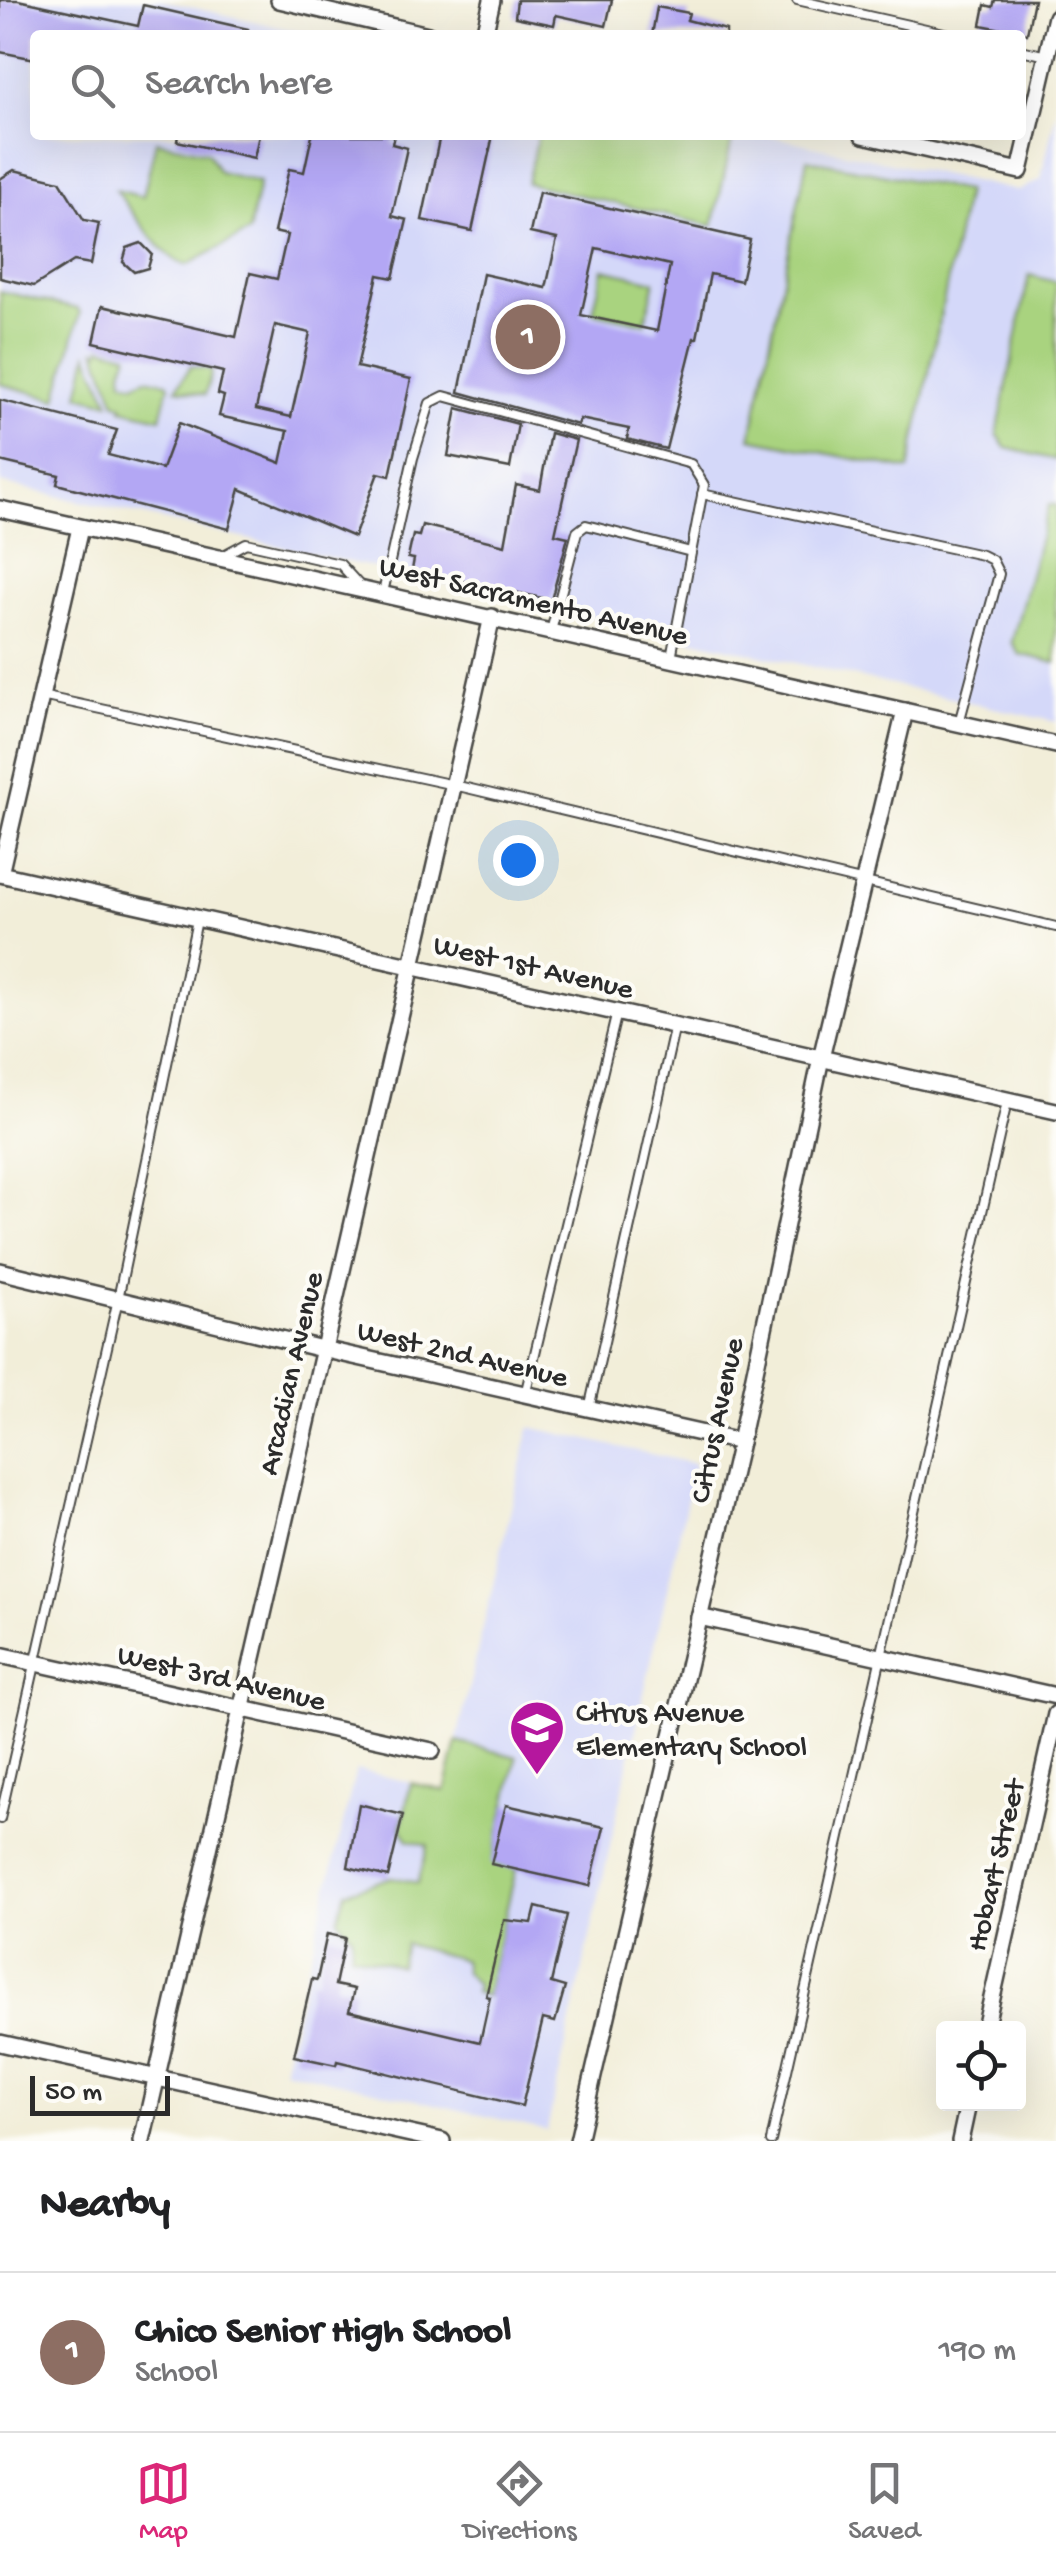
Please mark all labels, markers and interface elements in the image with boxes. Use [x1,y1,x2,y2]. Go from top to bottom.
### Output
search box [30,30,1026,140]
icon: search [65,58,120,113]
text: Search here [145,63,332,107]
pin: 1 [496,300,560,374]
street label: West Sacramento Avenue [375,551,691,656]
your location [493,835,544,886]
street label: West 1st Avenue [430,929,637,1010]
street label: Arcadian Avenue [253,1268,334,1479]
street label: West 2nd Avenue [353,1315,571,1398]
street label: Citrus Avenue [685,1335,754,1507]
street label: West 3rd Avenue [114,1639,329,1721]
school or university icon: Citrus Avenue Elementary School [507,1698,567,1777]
place label: Citrus Avenue Elementary School [576,1698,807,1767]
street label: Hobart Street [962,1774,1036,1955]
map controls [936,2021,1026,2111]
button: locate [936,2021,1026,2111]
scale bar [30,2071,170,2116]
text: 50 m [45,2077,102,2110]
text: Nearby [40,2182,170,2231]
text: Chico Senior High School [135,2311,511,2355]
text: 1 [66,2333,79,2371]
text: 190 m [939,2333,1016,2371]
text: School [135,2355,218,2393]
tab: Map [136,2456,191,2549]
tab: Directions [463,2456,577,2549]
tab: Saved [848,2456,920,2549]

